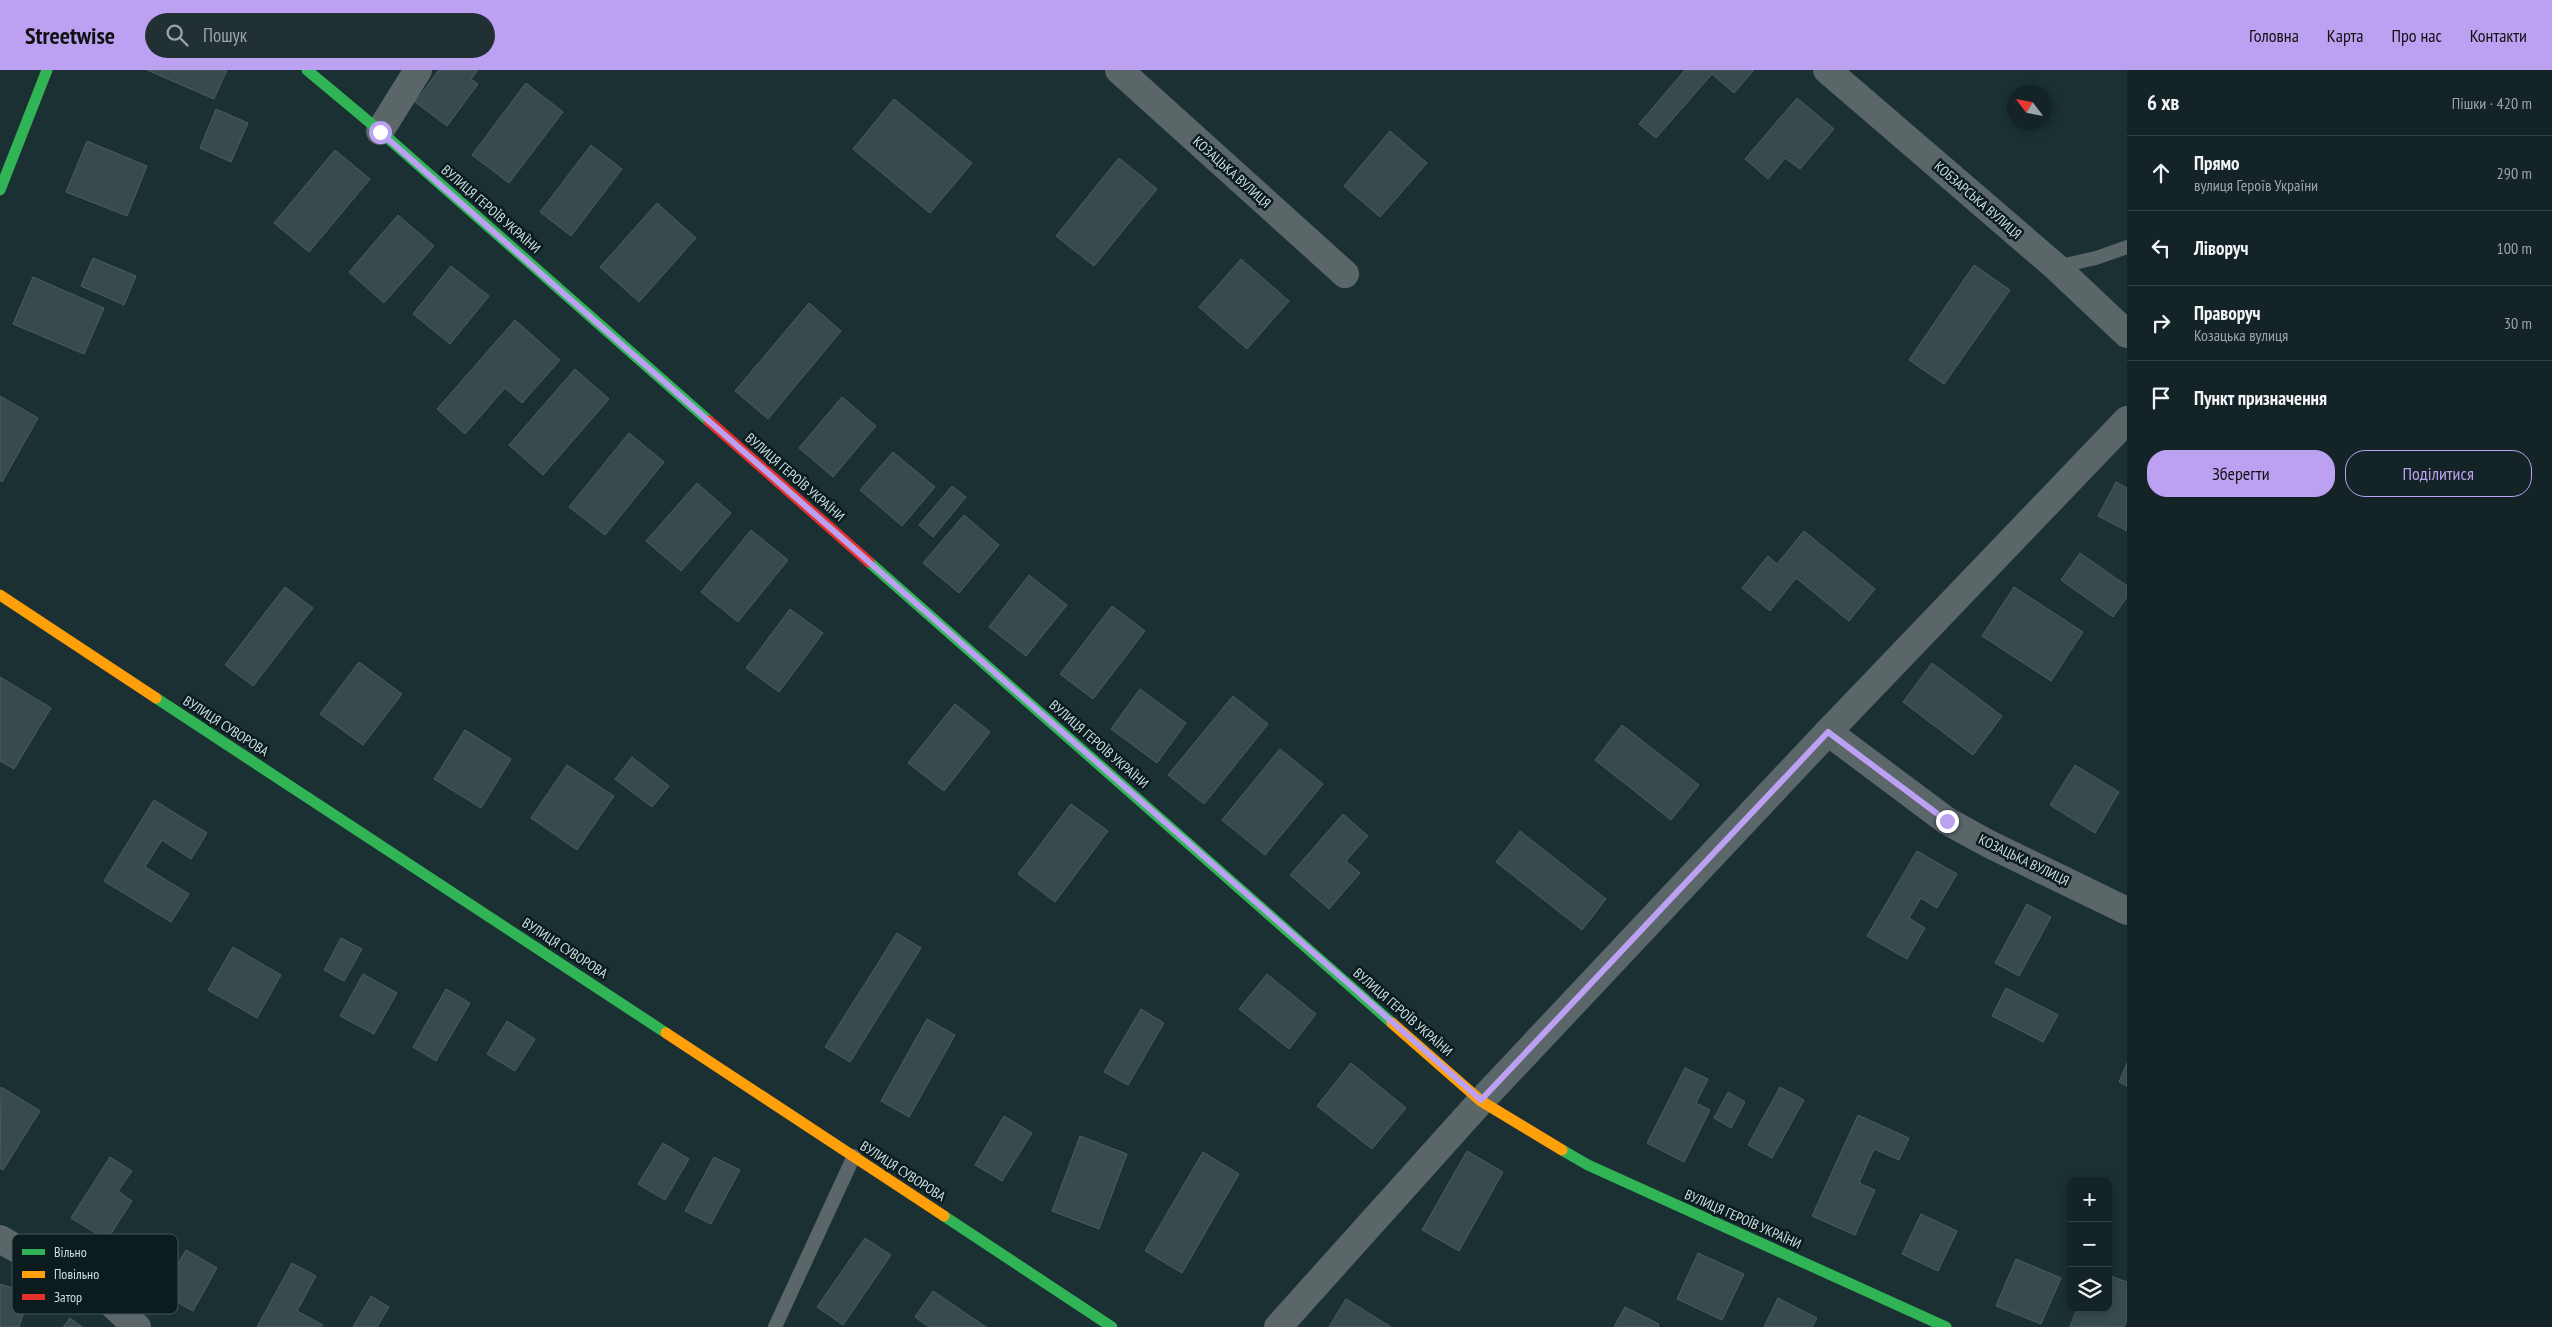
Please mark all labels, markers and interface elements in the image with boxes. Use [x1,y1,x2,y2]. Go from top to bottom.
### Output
search box [145,13,495,58]
text: Streetwise [25,20,115,51]
icon: search [163,21,191,49]
text: Пошук [203,23,247,47]
text: Головна [2249,24,2299,47]
text: Карта [2327,24,2364,47]
text: Про нас [2392,24,2442,47]
text: Контакти [2470,24,2527,47]
north arrow [2007,85,2052,130]
text: 6 хв [2147,89,2179,116]
text: Пішки · 420 m [2452,93,2532,113]
route start [369,121,392,144]
street label: КОЗАЦЬКА ВУЛИЦЯ [1189,132,1275,212]
text: Прямо [2194,151,2239,175]
street label: КОБЗАРСЬКА ВУЛИЦЯ [1931,157,2025,243]
icon: ahead [2147,159,2175,187]
street label: ВУЛИЦЯ ГЕРОЇВ УКРАЇНИ [438,161,544,257]
text: 290 m [2497,163,2532,183]
text: вулиця Героїв України [2194,175,2318,195]
icon: left [2147,234,2175,262]
text: Ліворуч [2194,236,2248,260]
text: 100 m [2497,238,2532,258]
text: Праворуч [2194,301,2261,325]
icon: right [2147,309,2175,337]
text: 30 m [2504,313,2532,333]
text: Козацька вулиця [2194,325,2288,345]
icon: arrive [2147,384,2175,412]
text: Пункт призначення [2194,386,2327,410]
street label: ВУЛИЦЯ ГЕРОЇВ УКРАЇНИ [742,429,848,525]
button: Зберегти [2147,450,2335,497]
button: Поділитися [2345,450,2532,497]
street label: ВУЛИЦЯ СУВОРОВА [180,692,272,760]
street label: ВУЛИЦЯ ГЕРОЇВ УКРАЇНИ [1046,696,1152,792]
route end [1936,810,1959,833]
street label: КОЗАЦЬКА ВУЛИЦЯ [1976,830,2072,890]
street label: ВУЛИЦЯ СУВОРОВА [519,914,611,982]
street label: ВУЛИЦЯ ГЕРОЇВ УКРАЇНИ [1350,964,1456,1060]
street label: ВУЛИЦЯ СУВОРОВА [857,1137,949,1205]
map controls [2067,1177,2112,1312]
button: + [2067,1177,2112,1222]
street label: ВУЛИЦЯ ГЕРОЇВ УКРАЇНИ [1682,1185,1804,1253]
button: − [2067,1222,2112,1267]
legend [12,1234,178,1314]
text: Вільно [54,1243,87,1261]
text: Повільно [54,1265,99,1283]
button: layers [2067,1267,2112,1312]
text: Затор [54,1288,82,1306]

